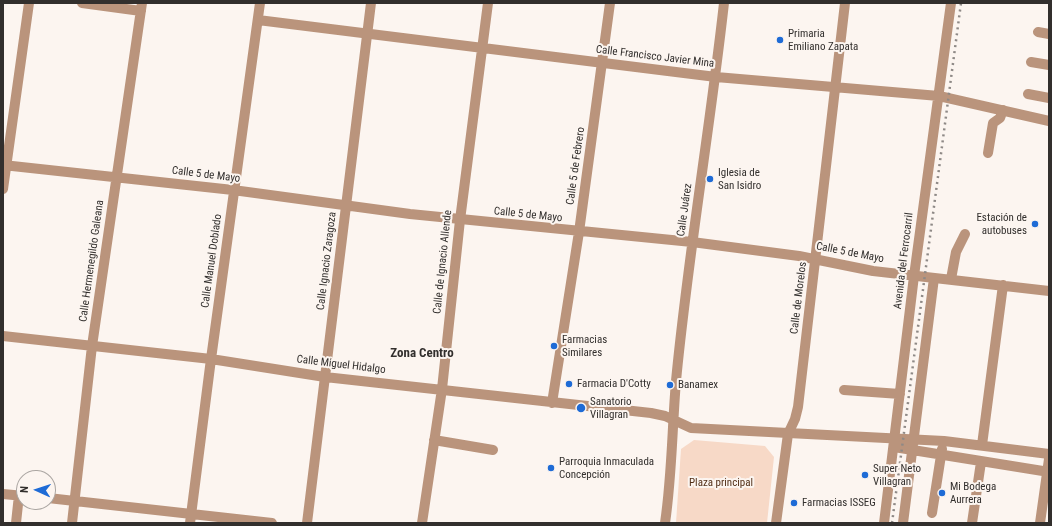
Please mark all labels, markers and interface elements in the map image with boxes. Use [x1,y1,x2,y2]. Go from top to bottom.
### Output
place label: Primaria Emiliano Zapata [788,27,858,53]
marker: Primaria Emiliano Zapata [775,35,785,45]
street label: Calle Francisco Javier Mina [595,43,715,71]
street label: Calle 5 de Febrero [564,126,588,206]
street label: Calle 5 de Mayo [171,164,241,186]
place label: Iglesia de San Isidro [718,166,761,192]
marker: Iglesia de San Isidro [705,174,715,184]
street label: Calle Juárez [675,183,695,237]
street label: Calle Hermenegildo Galeana [77,199,107,323]
street label: Calle 5 de Mayo [493,205,563,225]
street label: Calle de Ignacio Allende [431,209,455,315]
street label: Calle Ignacio Zaragoza [314,211,340,311]
place label: Estación de autobuses [976,211,1027,237]
street label: Avenida del Ferrocarril [892,212,916,310]
street label: Calle Manuel Doblado [199,213,225,309]
marker: Estación de autobuses [1030,219,1040,229]
street label: Calle 5 de Mayo [815,240,885,266]
street label: Calle de Morelos [788,261,810,335]
place label: Farmacias Similares [562,333,607,359]
marker: Farmacias Similares [549,341,559,351]
district label: Zona Centro [390,346,454,362]
street label: Calle Miguel Hidalgo [296,353,386,377]
place label: Farmacia D'Cotty [577,377,651,391]
place label: Banamex [678,378,718,392]
marker: Farmacia D'Cotty [564,379,574,389]
marker: Banamex [665,380,675,390]
place label: Sanatorio Villagran [590,395,632,421]
marker: Sanatorio Villagran [575,402,587,414]
place label: Parroquia Inmaculada Concepción [559,455,654,481]
place label: Super Neto Villagran [873,462,921,488]
marker: Parroquia Inmaculada Concepción [546,463,556,473]
north arrow [16,470,56,510]
marker: Super Neto Villagran [860,470,870,480]
park label: Plaza principal [689,476,753,490]
place label: Mi Bodega Aurrera [950,480,996,506]
text: N [18,486,31,493]
marker: Mi Bodega Aurrera [937,488,947,498]
place label: Farmacias ISSEG [802,496,876,510]
marker: Farmacias ISSEG [789,498,799,508]

